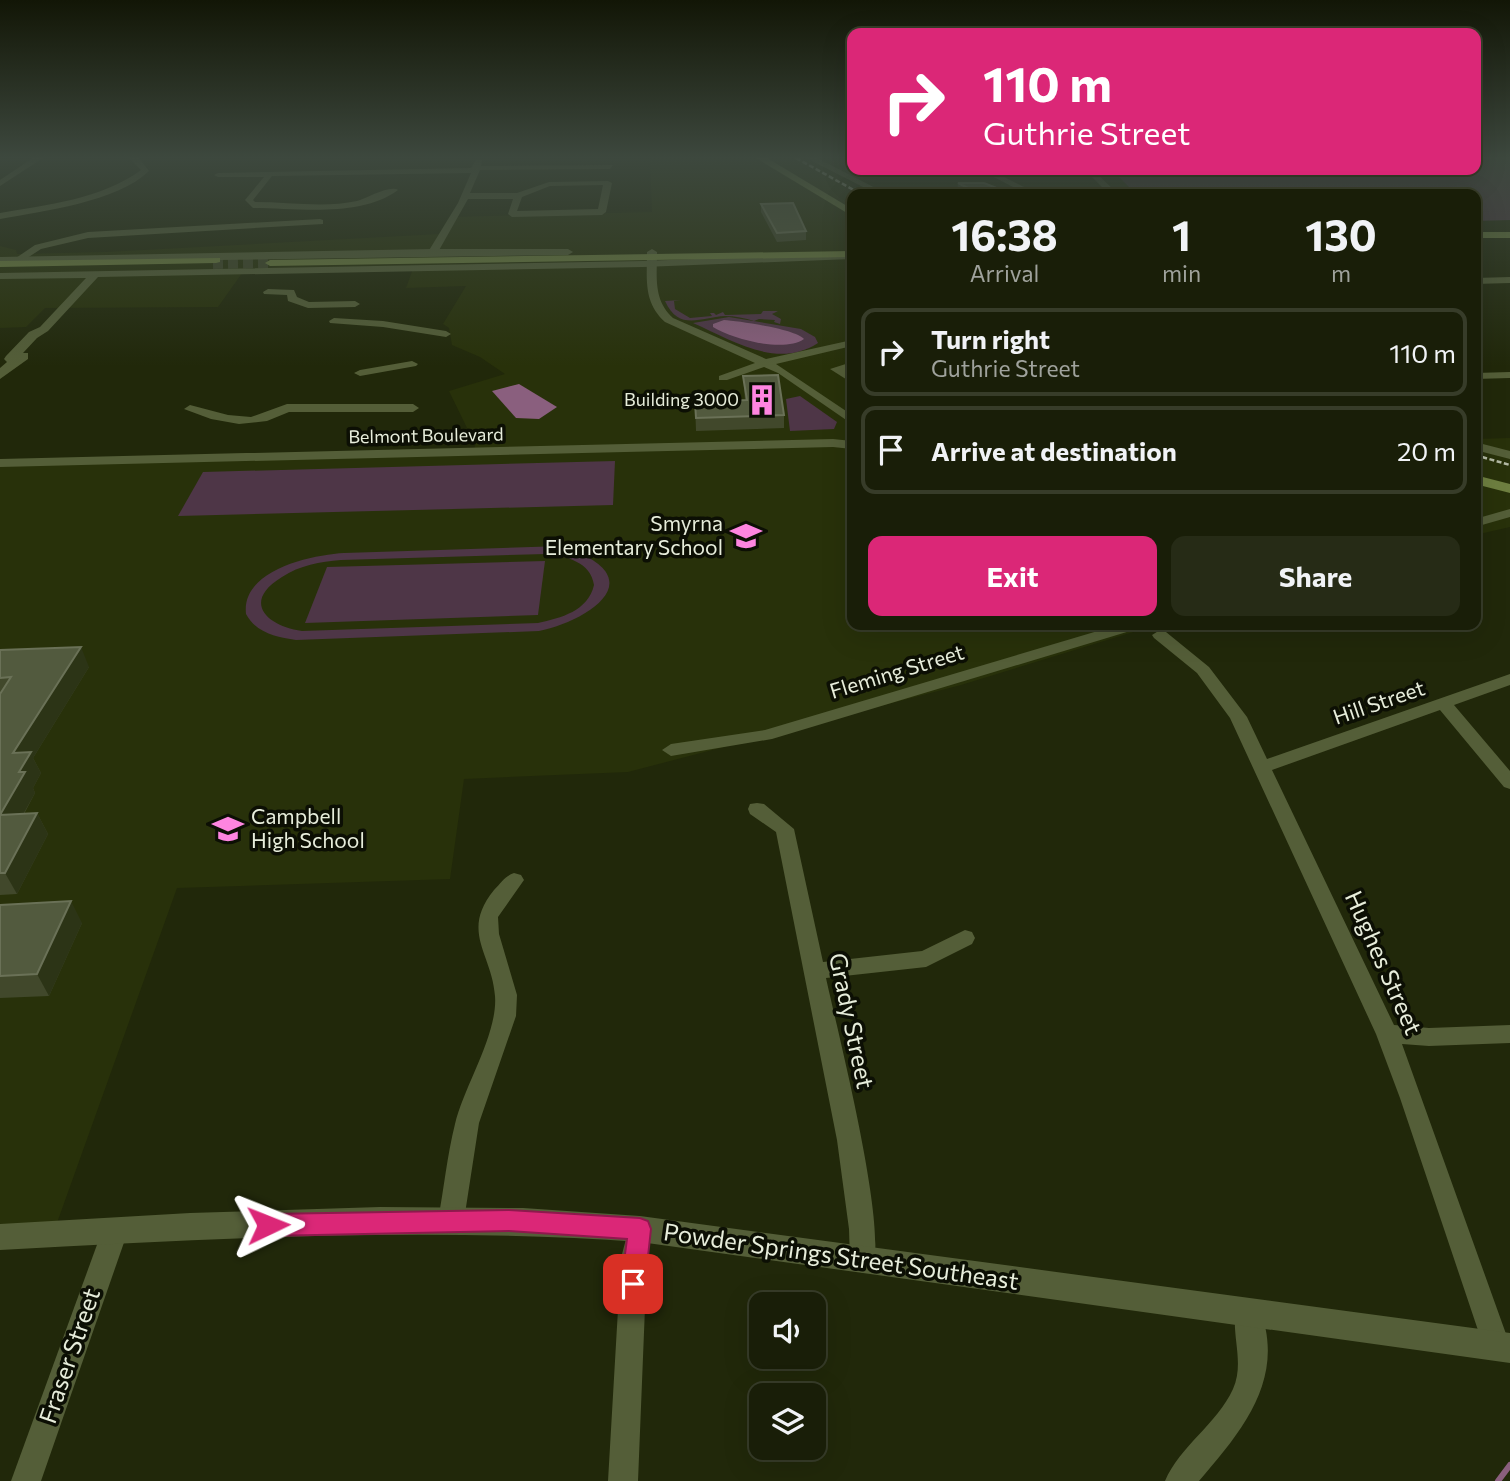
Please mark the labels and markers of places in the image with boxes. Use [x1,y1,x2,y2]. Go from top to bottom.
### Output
building icon: Building 3000 [745,383,779,417]
place label: Building 3000 [624,388,739,410]
place label: Smyrna Elementary School [545,510,723,559]
school or university icon: Smyrna Elementary School [729,519,763,553]
place label: Campbell High School [251,803,365,852]
school or university icon: Campbell High School [211,812,245,846]
pin [603,1254,663,1314]

